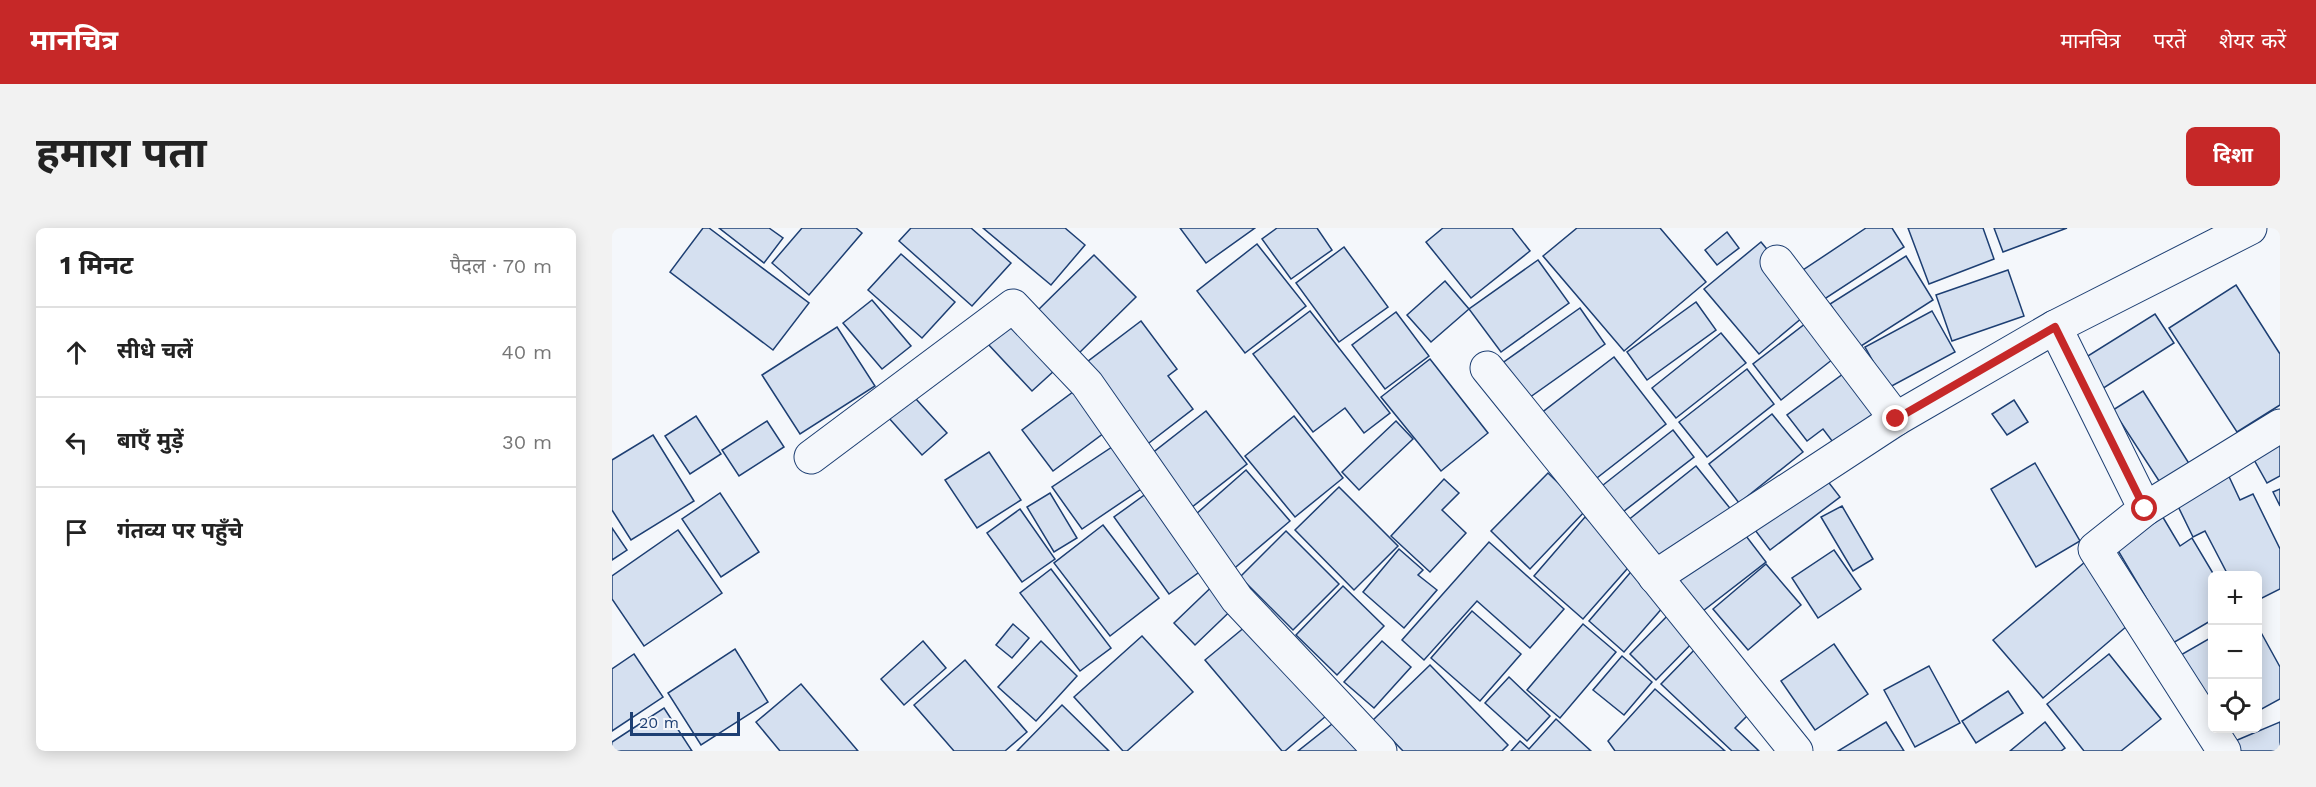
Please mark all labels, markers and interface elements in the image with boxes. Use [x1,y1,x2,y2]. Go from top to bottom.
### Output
text: मानचित्र [30,24,118,57]
text: मानचित्र [2061,28,2121,53]
text: परतें [2154,28,2186,53]
text: शेयर करें [2219,28,2286,53]
button: दिशा [2186,127,2280,186]
text: हमारा पता [36,128,207,177]
text: 1 मिनट [60,250,133,280]
text: पैदल · 70 m [450,254,552,278]
icon: ahead [60,336,93,369]
text: सीधे चलें [117,338,193,363]
text: 40 m [501,340,552,364]
route end [1882,405,1908,431]
icon: left [60,426,93,459]
text: बाएँ मुड़ें [117,428,184,453]
text: 30 m [502,430,552,454]
route start [2131,495,2157,521]
icon: arrive [60,516,93,549]
text: गंतव्य पर पहुँचे [117,518,243,543]
map controls [2208,571,2262,733]
button: + [2208,571,2262,625]
button: − [2208,625,2262,679]
button: locate [2208,679,2262,733]
scale bar [630,709,740,736]
text: 20 m [639,713,679,732]

